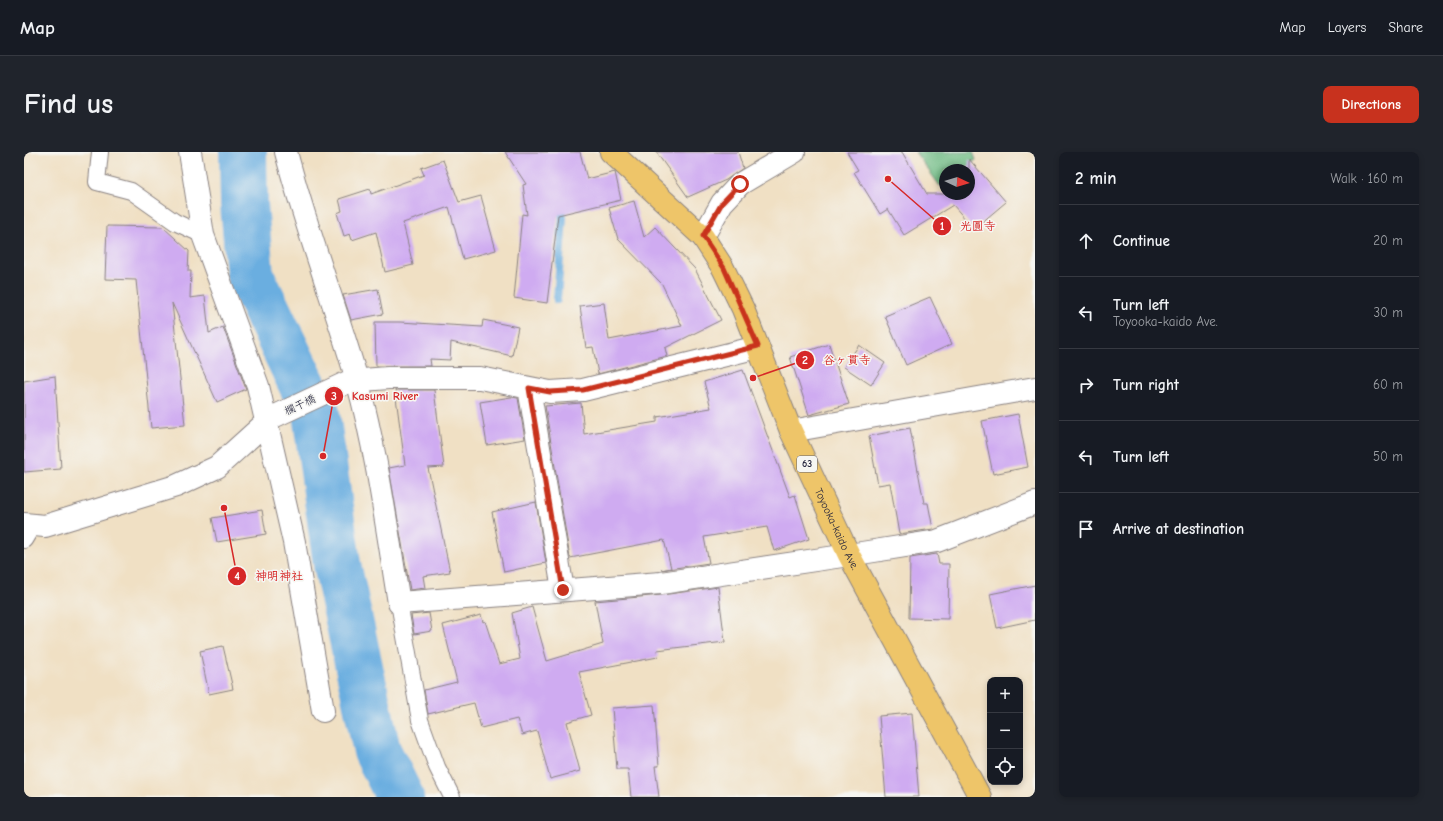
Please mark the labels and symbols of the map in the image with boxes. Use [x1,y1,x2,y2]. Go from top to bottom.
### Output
north arrow [939,164,975,200]
route start [731,175,749,193]
callout: 光圓寺 [932,214,1004,238]
text: 1 [940,219,945,233]
text: 光圓寺 [960,219,996,233]
callout: 谷ヶ貫寺 [795,348,879,372]
text: 2 [802,353,808,367]
text: 谷ヶ貫寺 [823,353,871,367]
callout: Kasumi River [324,384,426,408]
text: 3 [331,389,337,403]
text: Kasumi River [352,389,418,403]
street label: 欄干橋 [282,392,318,418]
road number: 63 [797,456,817,472]
street label: Toyooka-kaido Ave. [812,486,862,572]
callout: 神明神社 [227,564,311,588]
text: 4 [234,569,240,583]
text: 神明神社 [255,569,303,583]
route end [554,581,572,599]

